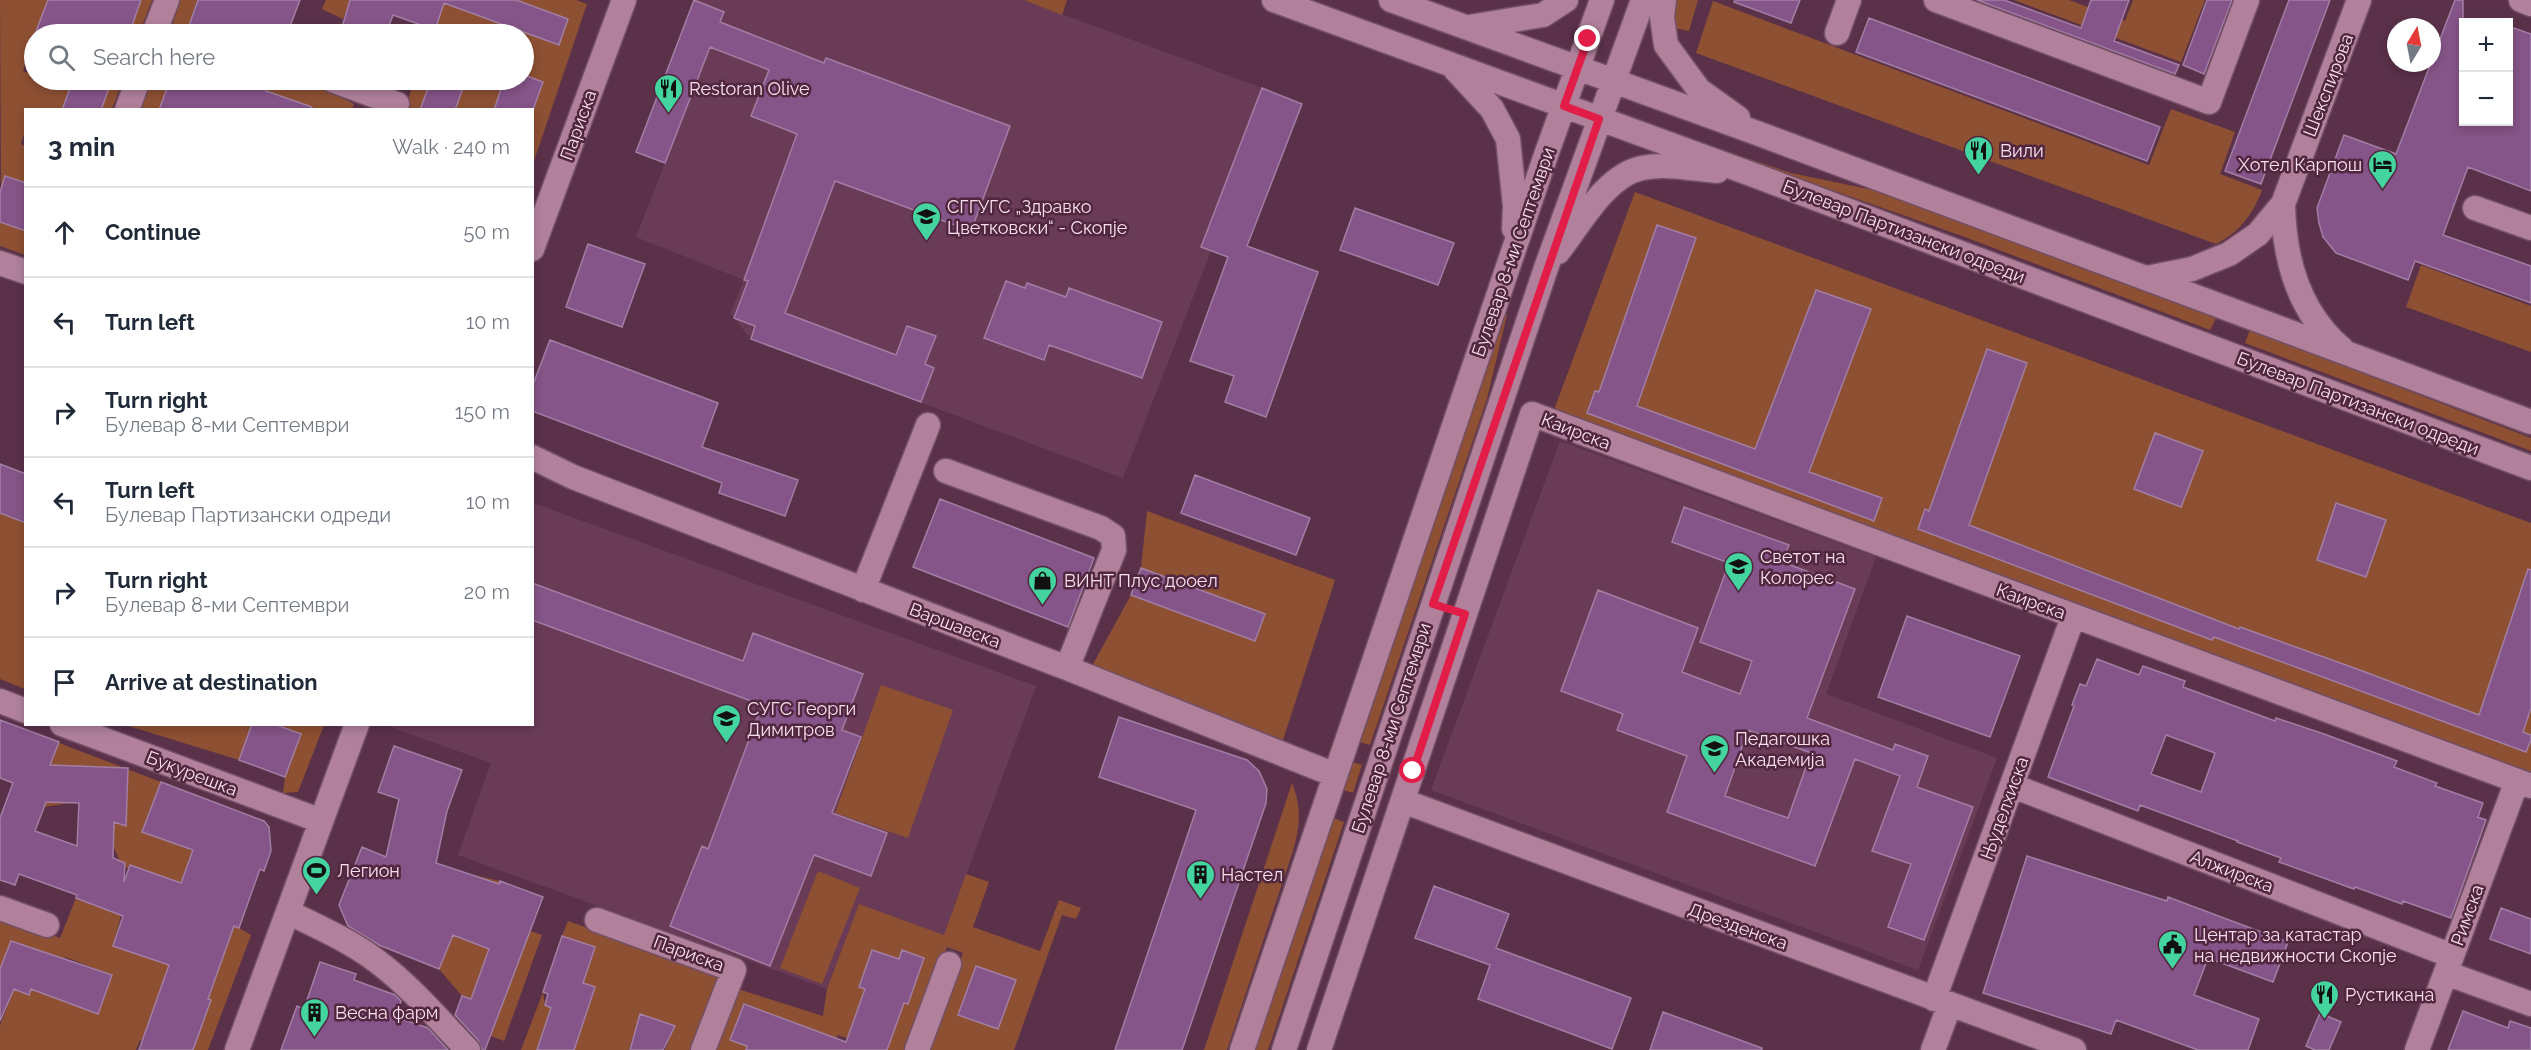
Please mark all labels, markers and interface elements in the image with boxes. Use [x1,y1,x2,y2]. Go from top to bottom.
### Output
north arrow [2387,18,2441,72]
map controls [2459,18,2513,126]
button: + [2459,18,2513,72]
search box [24,24,534,90]
route end [1574,25,1600,51]
street label: Шекспирова [2299,31,2357,139]
icon: search [45,41,78,74]
text: Search here [93,44,215,70]
restaurant icon: Restoran Olive [652,72,684,114]
button: − [2459,72,2513,126]
place label: Restoran Olive [689,78,810,99]
street label: Париска [556,87,600,163]
text: 3 min [48,132,115,162]
restaurant icon: Вили [1963,134,1995,176]
text: Walk · 240 m [392,135,510,159]
place label: Вили [2000,140,2044,161]
street label: Булевар 8-ми Септември [1467,145,1559,359]
hotel icon: Хотел Карпош [2367,148,2399,190]
place label: Хотел Карпош [2238,154,2362,175]
street label: Булевар Партизански одреди [1780,175,2028,287]
place label: СГГУГС „Здравко Цветковски“ - Скопје [947,196,1128,238]
school or university icon: СГГУГС „Здравко Цветковски“ - Скопје [910,200,942,242]
icon: ahead [48,216,81,249]
text: Continue [105,219,201,245]
text: 50 m [463,220,510,244]
icon: left [48,306,81,339]
text: Turn left [105,309,195,335]
text: 10 m [466,310,510,334]
street label: Булевар Партизански одреди [2234,347,2482,459]
text: Turn right [105,387,208,413]
icon: right [48,396,81,429]
text: 150 m [455,400,510,424]
street label: Каирска [1539,408,1613,454]
text: Булевар 8-ми Септември [105,413,349,437]
text: Turn left [105,477,195,503]
icon: left [48,486,81,519]
text: 10 m [466,490,510,514]
text: Булевар Партизански одреди [105,503,391,527]
place label: Светот на Колорес [1760,546,1845,588]
school or university icon: Светот на Колорес [1723,550,1755,592]
shop icon: ВИНТ Плус дооел [1027,564,1059,606]
text: Turn right [105,567,208,593]
place label: ВИНТ Плус дооел [1064,570,1218,591]
icon: right [48,576,81,609]
street label: Каирска [1994,579,2068,623]
text: 20 m [464,580,510,604]
text: Булевар 8-ми Септември [105,593,349,617]
street label: Варшавска [907,598,1003,652]
street label: Булевар 8-ми Септември [1347,620,1435,836]
icon: arrive [48,666,81,699]
text: Arrive at destination [105,669,318,695]
place label: СУГС Георги Димитров [747,698,856,740]
school or university icon: СУГС Георги Димитров [710,702,742,744]
place label: Педагошка Академија [1735,728,1830,770]
school or university icon: Педагошка Академија [1698,732,1730,774]
street label: Букурешка [144,746,240,800]
street label: Њуделхиска [1976,754,2032,862]
route start [1399,757,1425,783]
street label: Алжирска [2187,846,2277,896]
sports icon: Легион [300,854,332,896]
building icon: Настел [1184,858,1216,900]
place label: Легион [337,860,400,881]
place label: Настел [1221,864,1283,885]
street label: Римска [2446,882,2488,948]
street label: Дрезденска [1686,898,1790,954]
place label: Центар за катастар на недвижности Скопје [2194,924,2397,966]
public building icon: Центар за катастар на недвижности Скопје [2157,928,2189,970]
street label: Париска [651,931,727,975]
restaurant icon: Рустикана [2308,978,2340,1020]
place label: Рустикана [2345,984,2434,1005]
building icon: Весна фарм [298,996,330,1038]
place label: Весна фарм [335,1002,438,1023]

